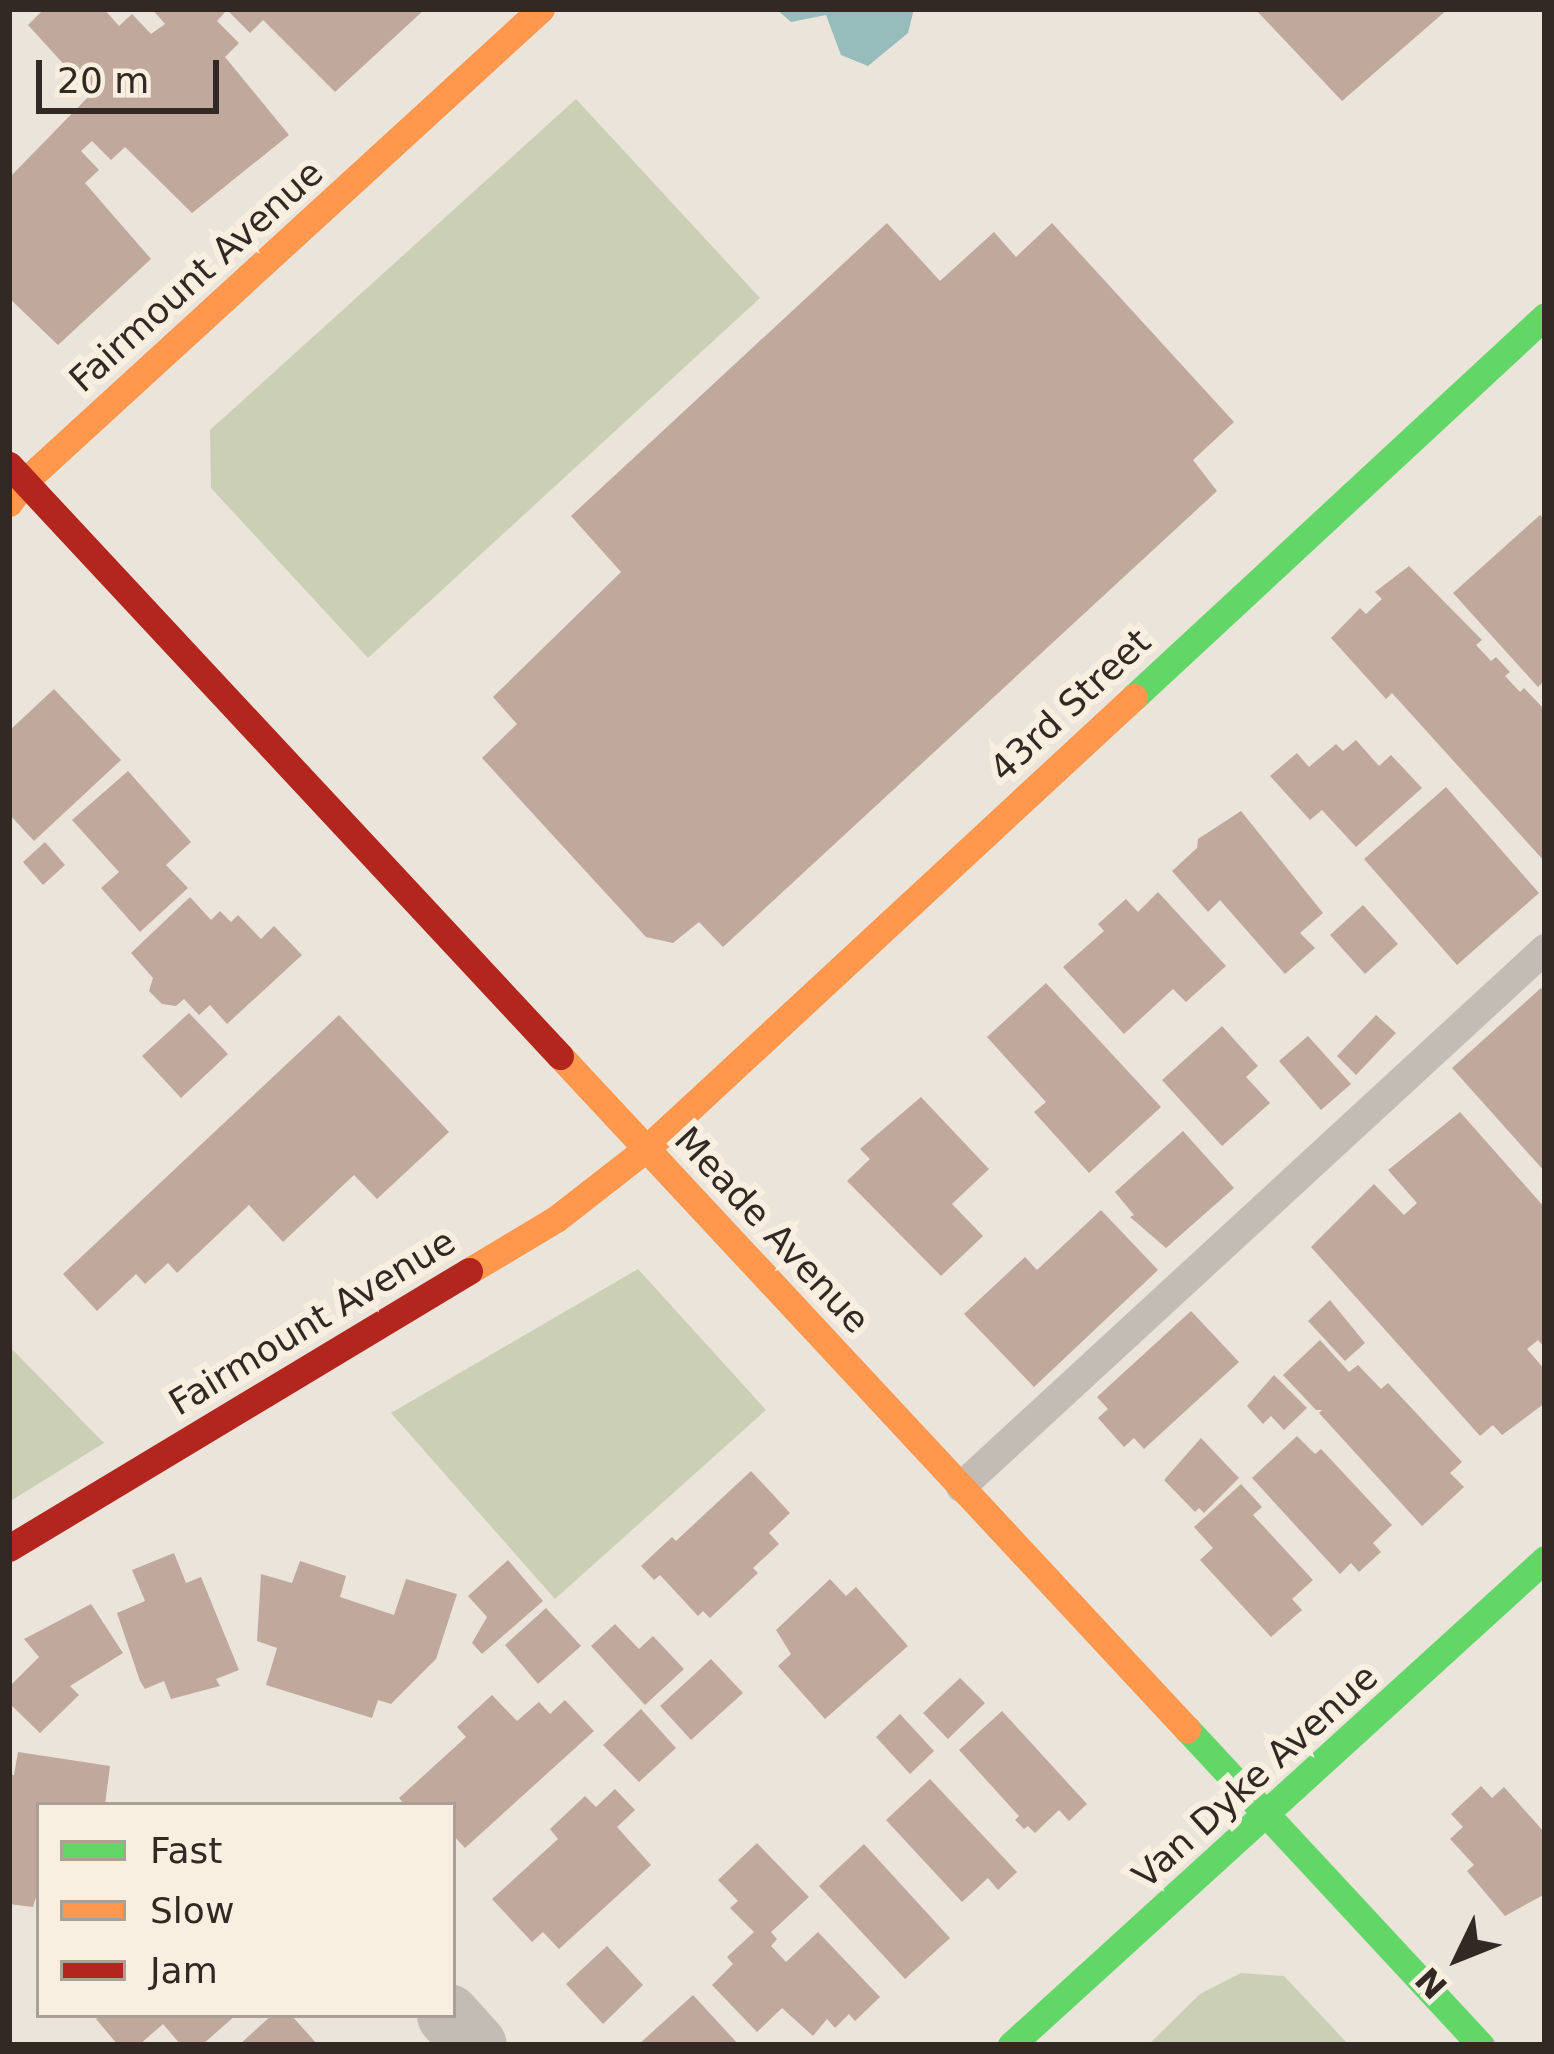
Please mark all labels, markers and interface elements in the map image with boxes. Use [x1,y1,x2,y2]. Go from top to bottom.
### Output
scale bar [42,36,225,110]
text: 20 m [57,60,149,101]
street label: Fairmount Avenue [61,151,331,401]
street label: 43rd Street [981,620,1159,790]
street label: Meade Avenue [666,1118,878,1342]
street label: Fairmount Avenue [161,1220,463,1424]
street label: Van Dyke Avenue [1124,1655,1386,1897]
legend [36,1802,456,2018]
text: Fast [150,1830,222,1871]
text: Slow [150,1890,234,1931]
north arrow [1398,1898,1518,2018]
text: Jam [150,1950,218,1991]
text: N [1408,1959,1455,2006]

